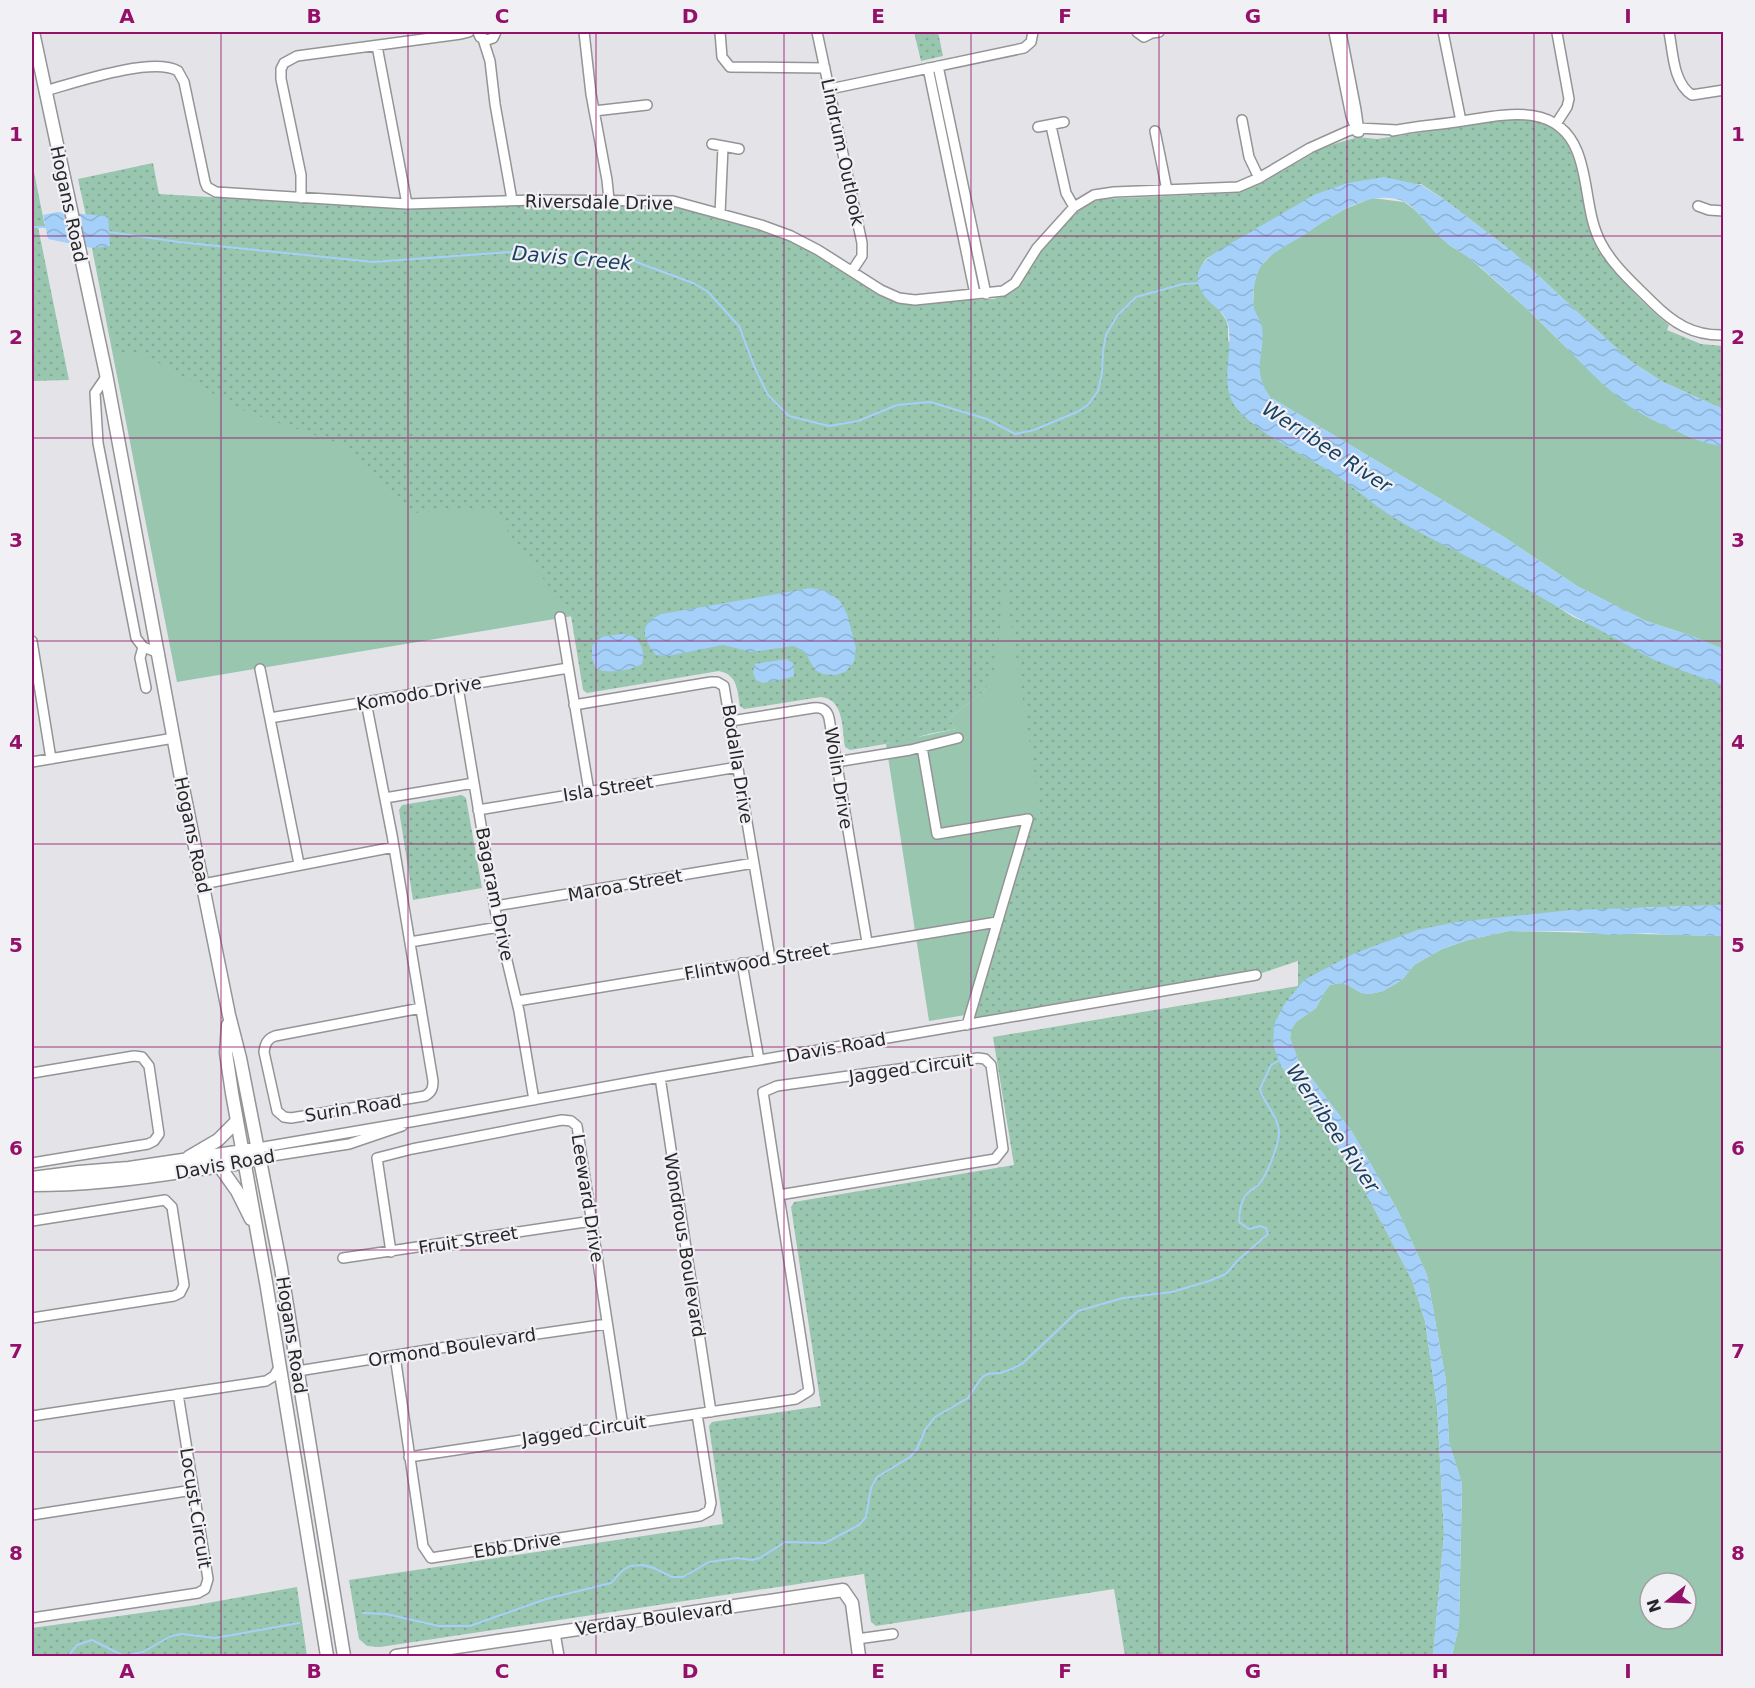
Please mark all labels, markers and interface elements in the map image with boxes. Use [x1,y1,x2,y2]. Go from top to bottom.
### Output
text: A [119,4,135,28]
text: B [306,4,322,28]
text: C [495,4,509,28]
text: D [682,4,698,28]
text: E [871,4,885,28]
text: F [1058,4,1072,28]
text: G [1245,4,1261,28]
text: H [1432,4,1448,28]
text: I [1624,4,1632,28]
street label: Lindrum Outlook [817,76,869,228]
text: 1 [9,122,23,146]
text: 1 [1731,122,1745,146]
street label: Hogans Road [46,144,92,264]
street label: Riversdale Drive [525,190,673,214]
water label: Davis Creek [511,241,634,275]
text: 2 [9,325,23,349]
text: 2 [1731,325,1745,349]
water label: Werribee River [1258,396,1398,499]
text: 3 [9,528,23,552]
text: 3 [1731,528,1745,552]
street label: Komodo Drive [355,672,483,714]
street label: Bodalla Drive [718,703,758,825]
street label: Wolin Drive [821,726,857,830]
text: 4 [9,730,23,754]
text: 4 [1731,730,1745,754]
street label: Isla Street [561,771,655,805]
street label: Hogans Road [170,775,216,895]
street label: Bagaram Drive [472,825,518,963]
street label: Maroa Street [566,865,684,905]
text: 5 [9,933,23,957]
text: 5 [1731,933,1745,957]
street label: Flintwood Street [683,938,831,984]
street label: Davis Road [785,1028,887,1066]
street label: Jagged Circuit [846,1049,975,1087]
water label: Werribee River [1281,1059,1386,1198]
street label: Surin Road [303,1090,403,1126]
street label: Leeward Drive [567,1132,609,1264]
text: 6 [9,1136,23,1160]
text: 6 [1731,1136,1745,1160]
street label: Davis Road [174,1145,276,1183]
street label: Wondrous Boulevard [660,1151,710,1339]
street label: Fruit Street [417,1222,519,1258]
street label: Hogans Road [272,1275,312,1395]
street label: Ormond Boulevard [367,1323,537,1371]
text: 7 [9,1339,23,1363]
text: 7 [1731,1339,1745,1363]
street label: Jagged Circuit [519,1411,648,1449]
street label: Locust Circuit [176,1446,216,1570]
street label: Ebb Drive [472,1528,562,1562]
text: 8 [9,1541,23,1565]
text: 8 [1731,1541,1745,1565]
north arrow [1638,1571,1698,1631]
text: N [1643,1596,1665,1615]
street label: Verday Boulevard [574,1597,734,1639]
text: A [119,1659,135,1683]
text: B [306,1659,322,1683]
text: C [495,1659,509,1683]
text: D [682,1659,698,1683]
text: E [871,1659,885,1683]
text: F [1058,1659,1072,1683]
text: G [1245,1659,1261,1683]
text: H [1432,1659,1448,1683]
text: I [1624,1659,1632,1683]

